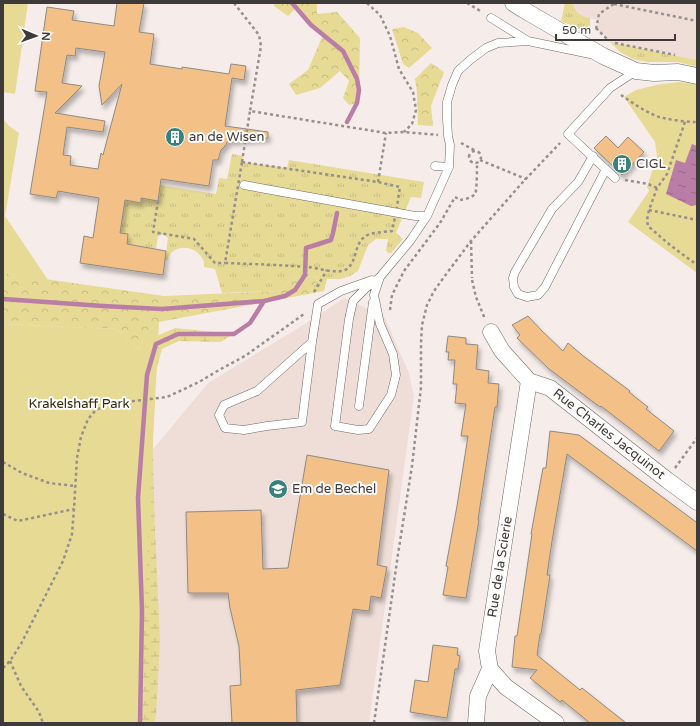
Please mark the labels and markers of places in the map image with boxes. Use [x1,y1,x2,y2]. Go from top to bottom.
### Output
building icon: an de Wisen [164,126,186,148]
place label: an de Wisen [189,129,264,145]
building icon: CIGL [611,153,633,175]
place label: CIGL [636,156,667,172]
school or university icon: Em de Bechel [267,478,289,500]
place label: Em de Bechel [292,481,376,497]

